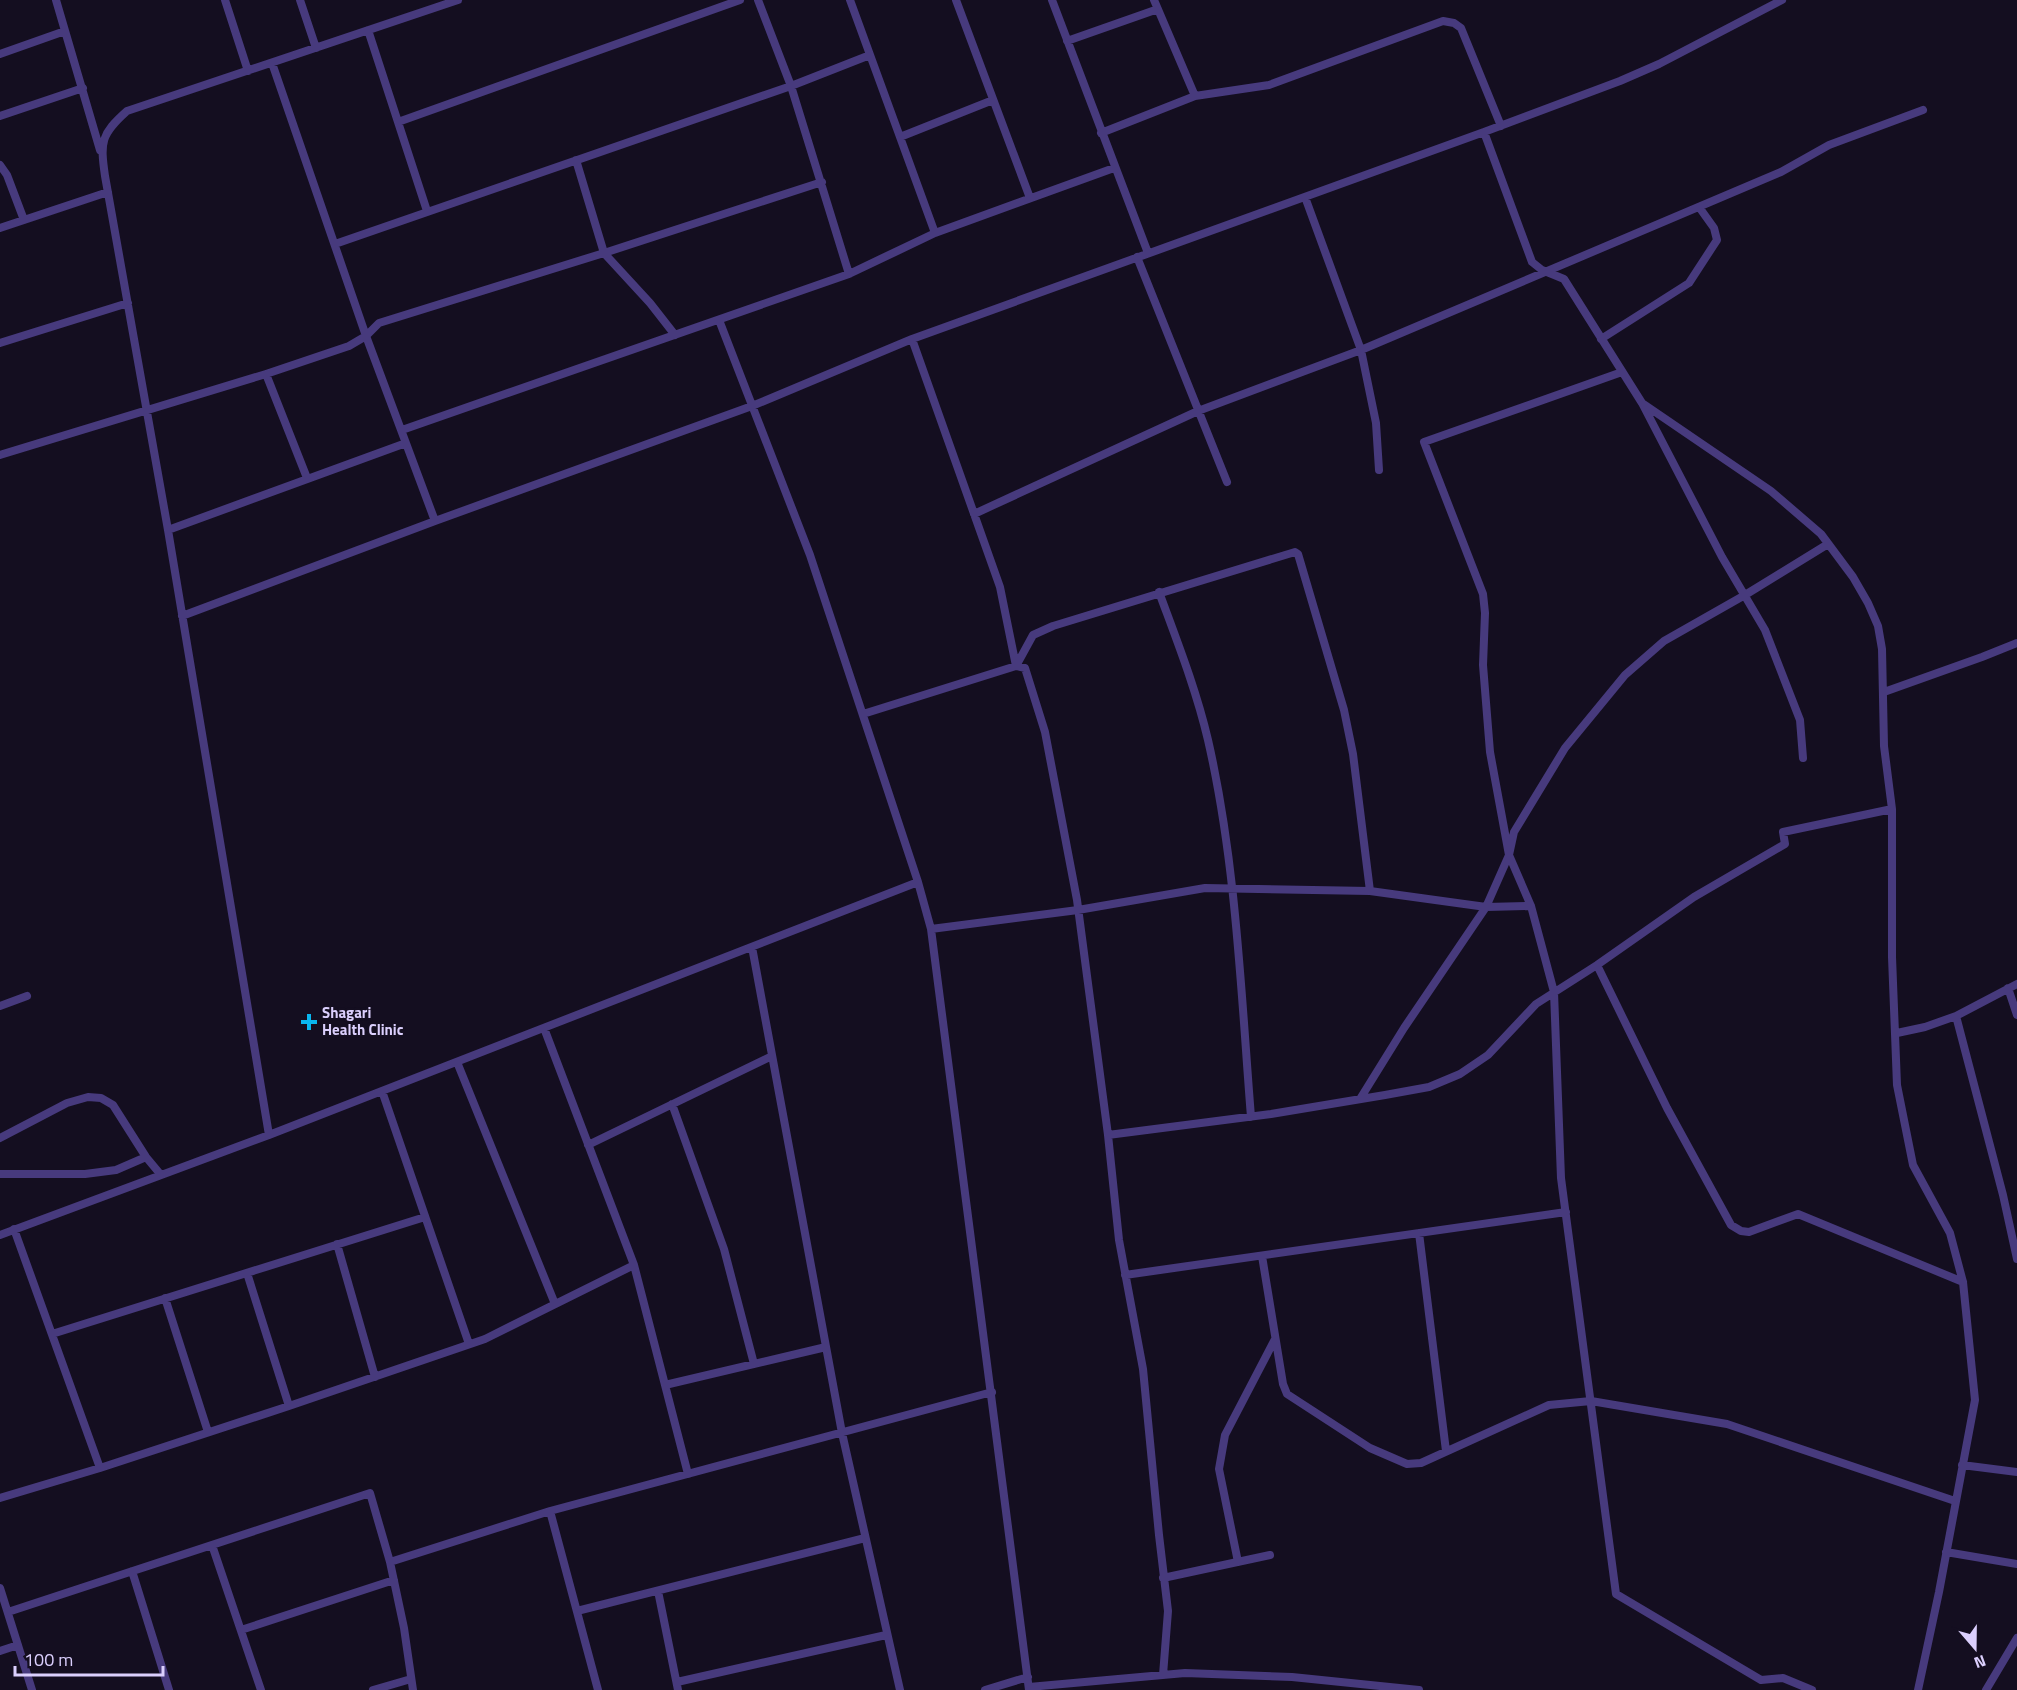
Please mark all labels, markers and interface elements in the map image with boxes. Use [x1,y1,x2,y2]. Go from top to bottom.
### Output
place label: Shagari Health Clinic [322,1001,404,1041]
marker: Shagari Health Clinic [300,1013,318,1031]
north arrow [1945,1618,2005,1678]
scale bar [15,1639,164,1677]
text: 100 m [24,1646,73,1673]
text: N [1971,1649,1989,1675]

